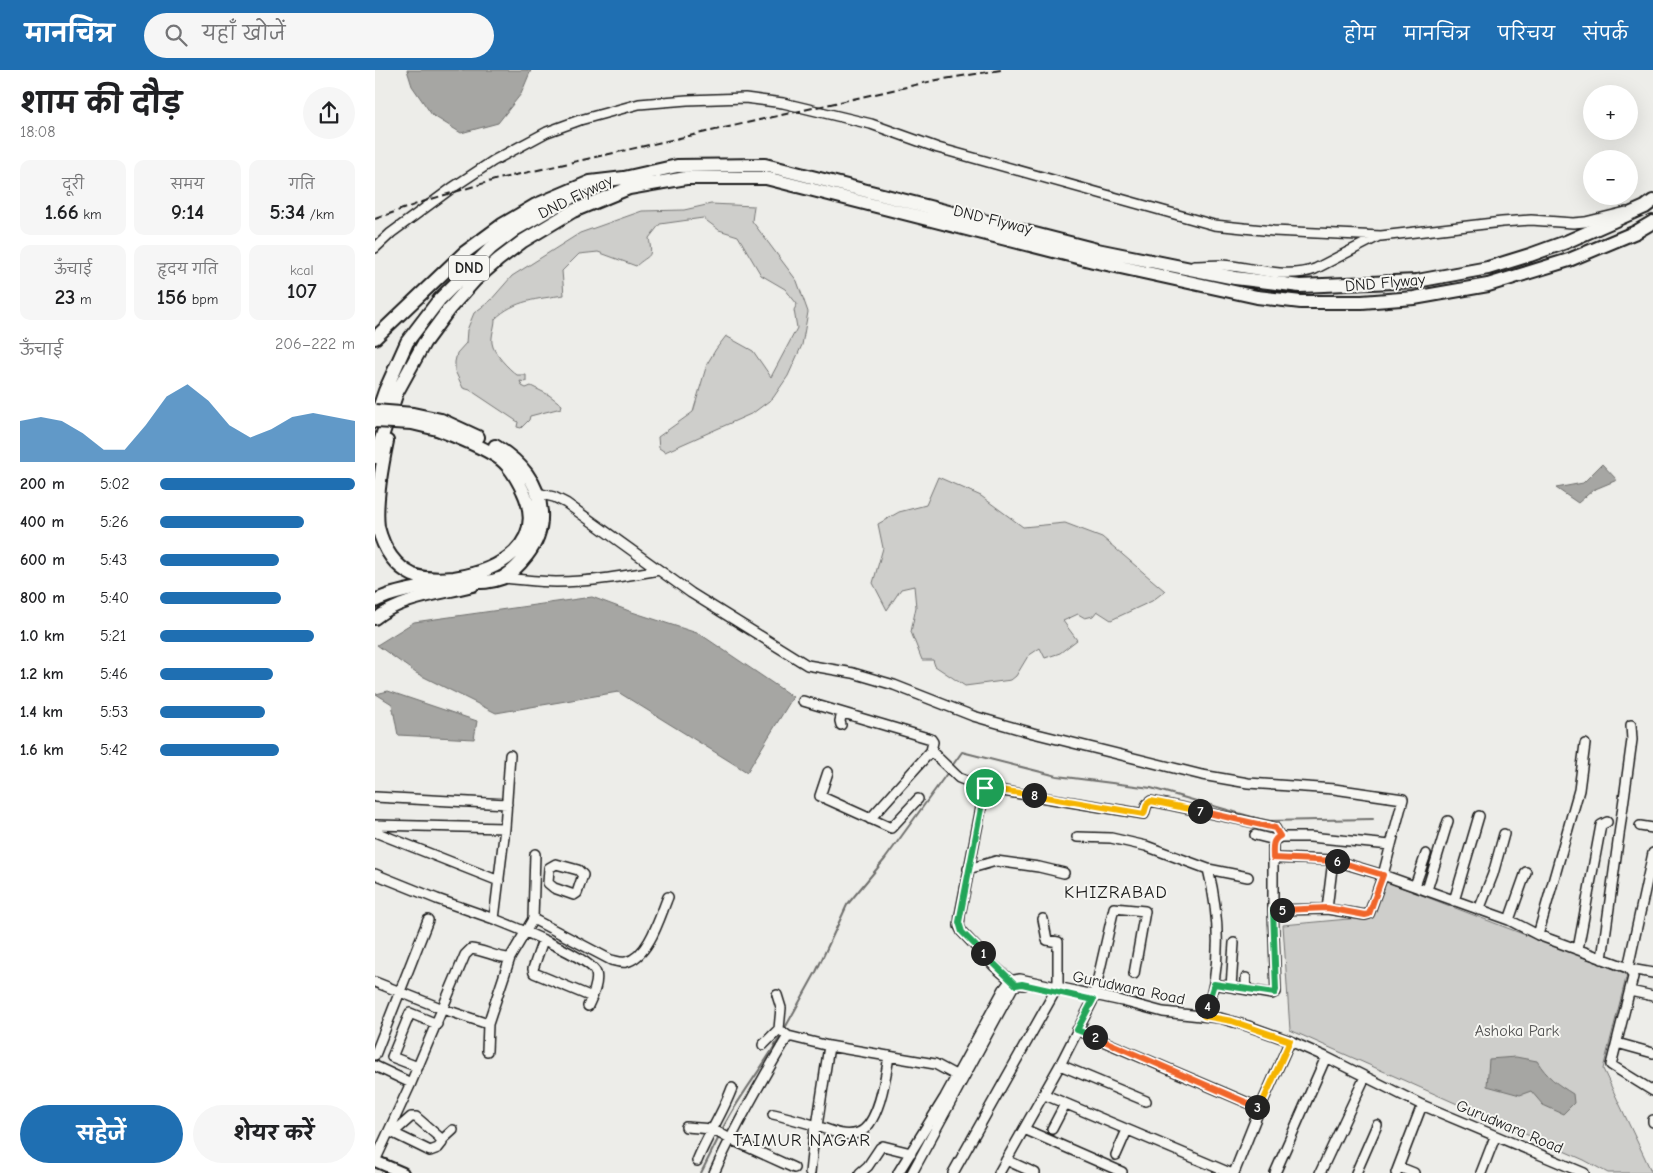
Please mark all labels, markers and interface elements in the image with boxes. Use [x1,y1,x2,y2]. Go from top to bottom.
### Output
search box [144,13,494,58]
text: मानचित्र [25,20,114,48]
icon: search [162,21,190,49]
text: यहाँ खोजें [202,23,285,45]
text: होम [1344,24,1376,45]
text: मानचित्र [1404,24,1470,45]
text: परिचय [1498,24,1555,45]
text: संपर्क [1583,24,1628,45]
map controls [1583,85,1638,205]
button: + [1583,85,1638,140]
button: share [303,87,355,139]
text: शाम की दौड़ [20,88,182,120]
text: 18:08 [20,123,55,141]
button: − [1583,150,1638,205]
street label: DND Flyway [535,171,616,223]
text: दूरी [62,176,84,193]
text: समय [171,176,204,193]
text: गति [289,176,315,193]
text: 1.66 [45,200,79,224]
text: 9:14 [171,200,204,224]
text: 5:34 [269,200,305,224]
street label: DND Flyway [951,201,1035,239]
text: km [79,206,102,223]
text: /km [305,206,334,223]
road number: DND [449,256,489,280]
text: ऊँचाई [54,261,92,278]
text: हृदय गति [157,261,218,278]
text: kcal [290,262,314,279]
street label: DND Flyway [1344,270,1427,295]
text: 107 [287,279,317,303]
text: 23 [55,285,75,309]
text: 156 [157,285,187,309]
text: m [75,291,92,308]
text: bpm [187,291,218,308]
text: 206–222 m [275,335,355,353]
text: ऊँचाई [20,341,63,359]
text: 200 m [20,475,65,493]
text: 5:02 [100,475,130,493]
text: 400 m [20,513,64,531]
text: 5:26 [100,513,129,531]
text: 600 m [20,551,65,569]
text: 5:43 [100,551,127,569]
text: 800 m [20,589,65,607]
text: 5:40 [100,589,129,607]
text: 1.0 km [20,627,65,645]
text: 5:21 [100,627,126,645]
text: 1.2 km [20,665,63,683]
text: 5:46 [100,665,128,683]
text: 1.4 km [20,703,63,721]
text: 5:53 [100,703,128,721]
text: 1.6 km [20,741,64,759]
text: 5:42 [100,741,128,759]
pin [964,767,1006,809]
icon: arrive [971,774,999,802]
pin: 8 [1021,782,1047,808]
text: 8 [1031,787,1038,804]
pin: 7 [1187,798,1213,824]
text: 7 [1197,803,1204,820]
pin: 6 [1325,848,1349,874]
text: 6 [1334,853,1341,870]
district label: KHIZRABAD [1064,882,1168,903]
pin: 5 [1269,898,1295,922]
text: 5 [1279,902,1286,919]
pin: 1 [971,940,995,966]
text: 1 [981,945,986,962]
street label: Gurudwara Road [1071,967,1187,1009]
pin: 4 [1195,994,1219,1018]
text: 4 [1204,998,1211,1015]
park label: Ashoka Park [1475,1022,1560,1040]
pin: 2 [1083,1024,1107,1050]
text: 2 [1092,1029,1099,1046]
pin: 3 [1245,1094,1269,1120]
street label: Gurudwara Road [1453,1096,1566,1158]
text: 3 [1254,1099,1261,1116]
button: सहेजें [20,1105,183,1163]
button: शेयर करें [193,1105,355,1163]
district label: TAIMUR NAGAR [733,1130,871,1151]

